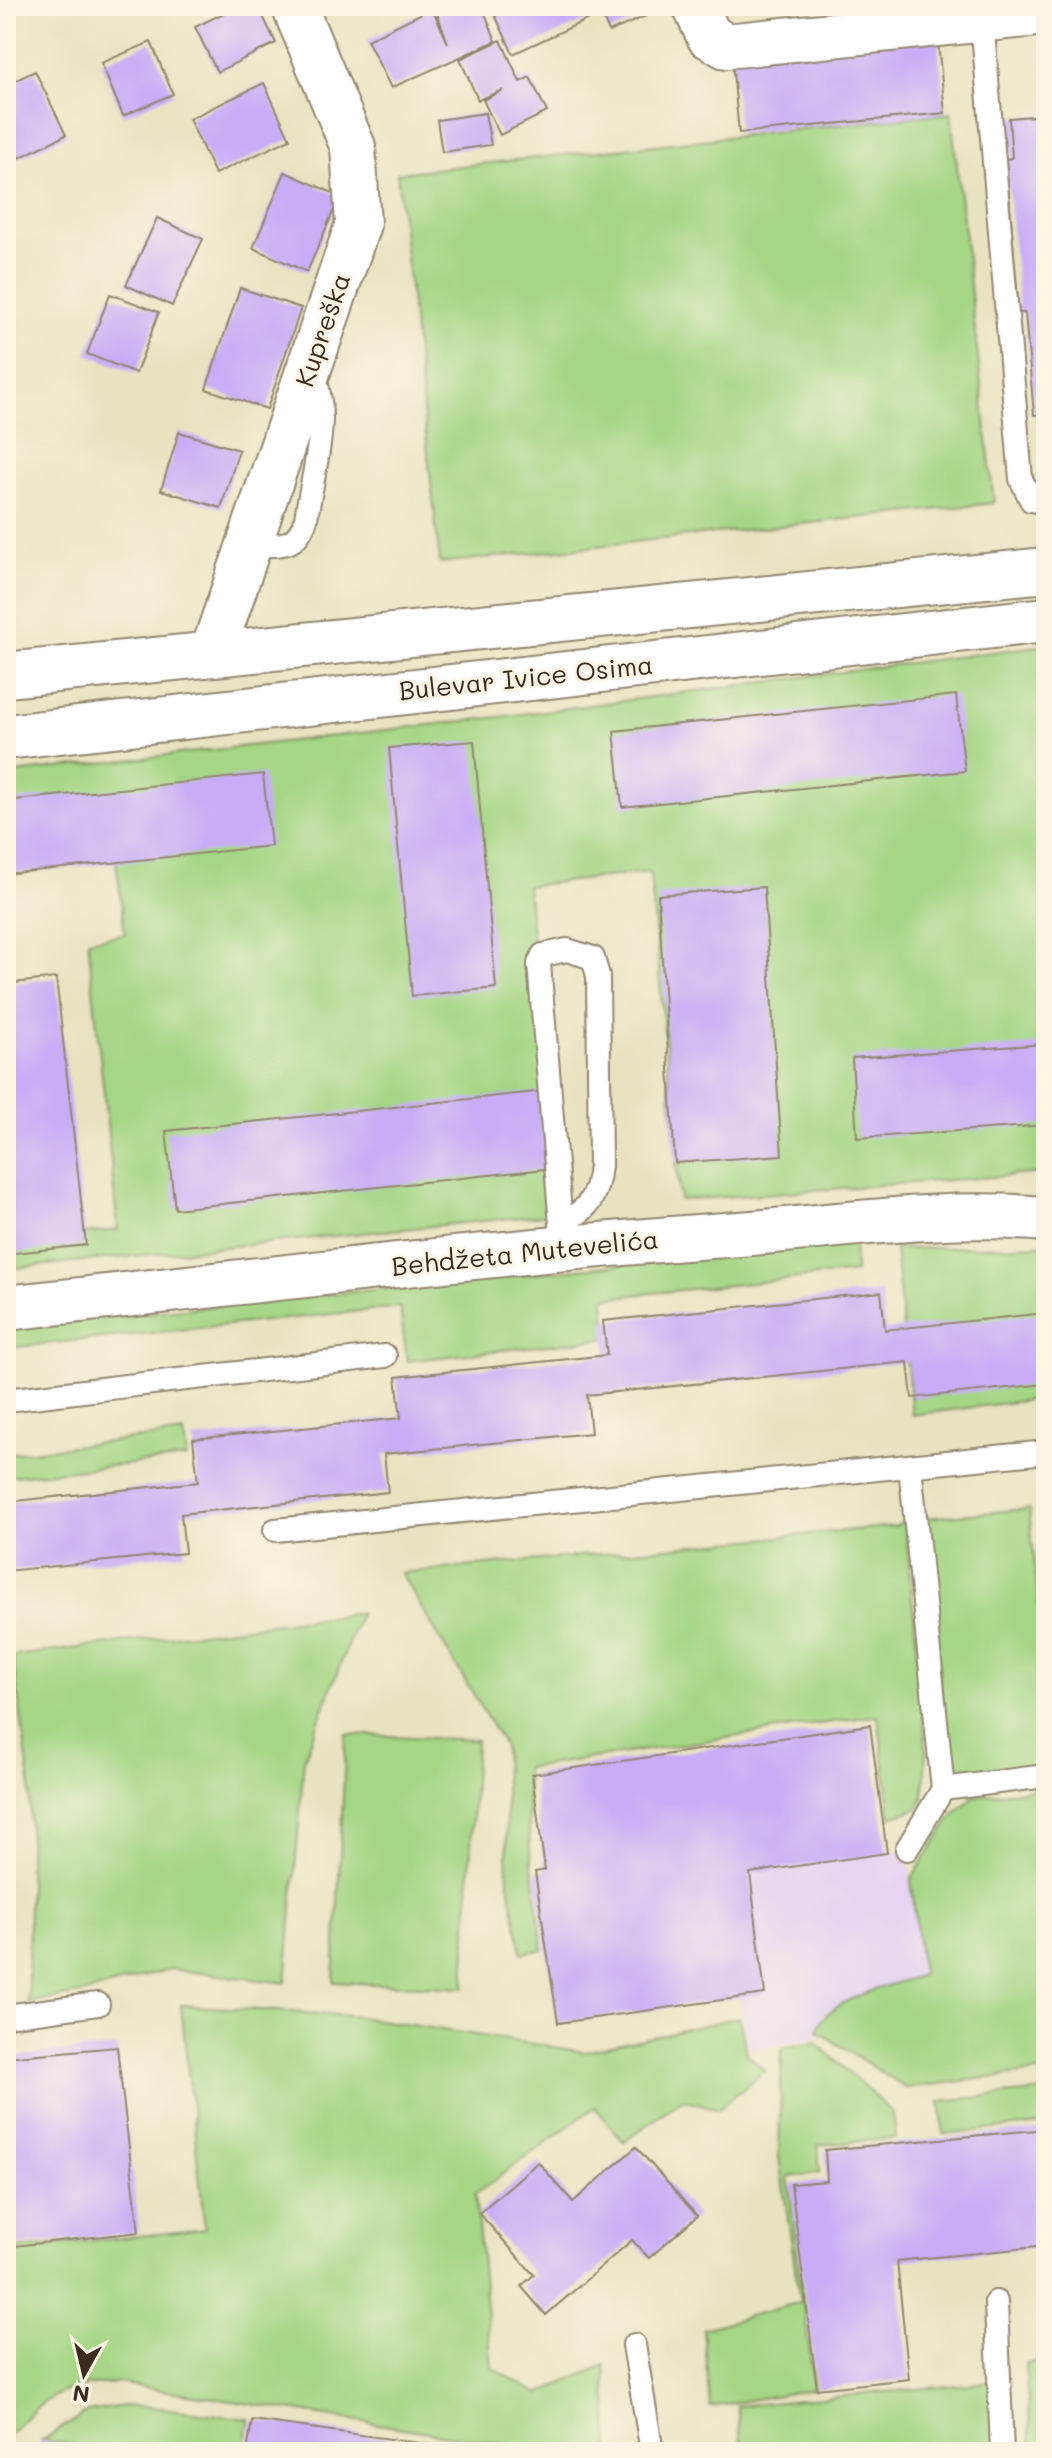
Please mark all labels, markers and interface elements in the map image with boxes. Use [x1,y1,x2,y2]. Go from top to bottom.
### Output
street label: Kupreška [287,268,357,391]
street label: Bulevar Ivice Osima [397,647,655,707]
street label: Behdžeta Mutevelića [390,1221,660,1283]
north arrow [44,2334,124,2414]
text: N [71,2379,91,2410]

